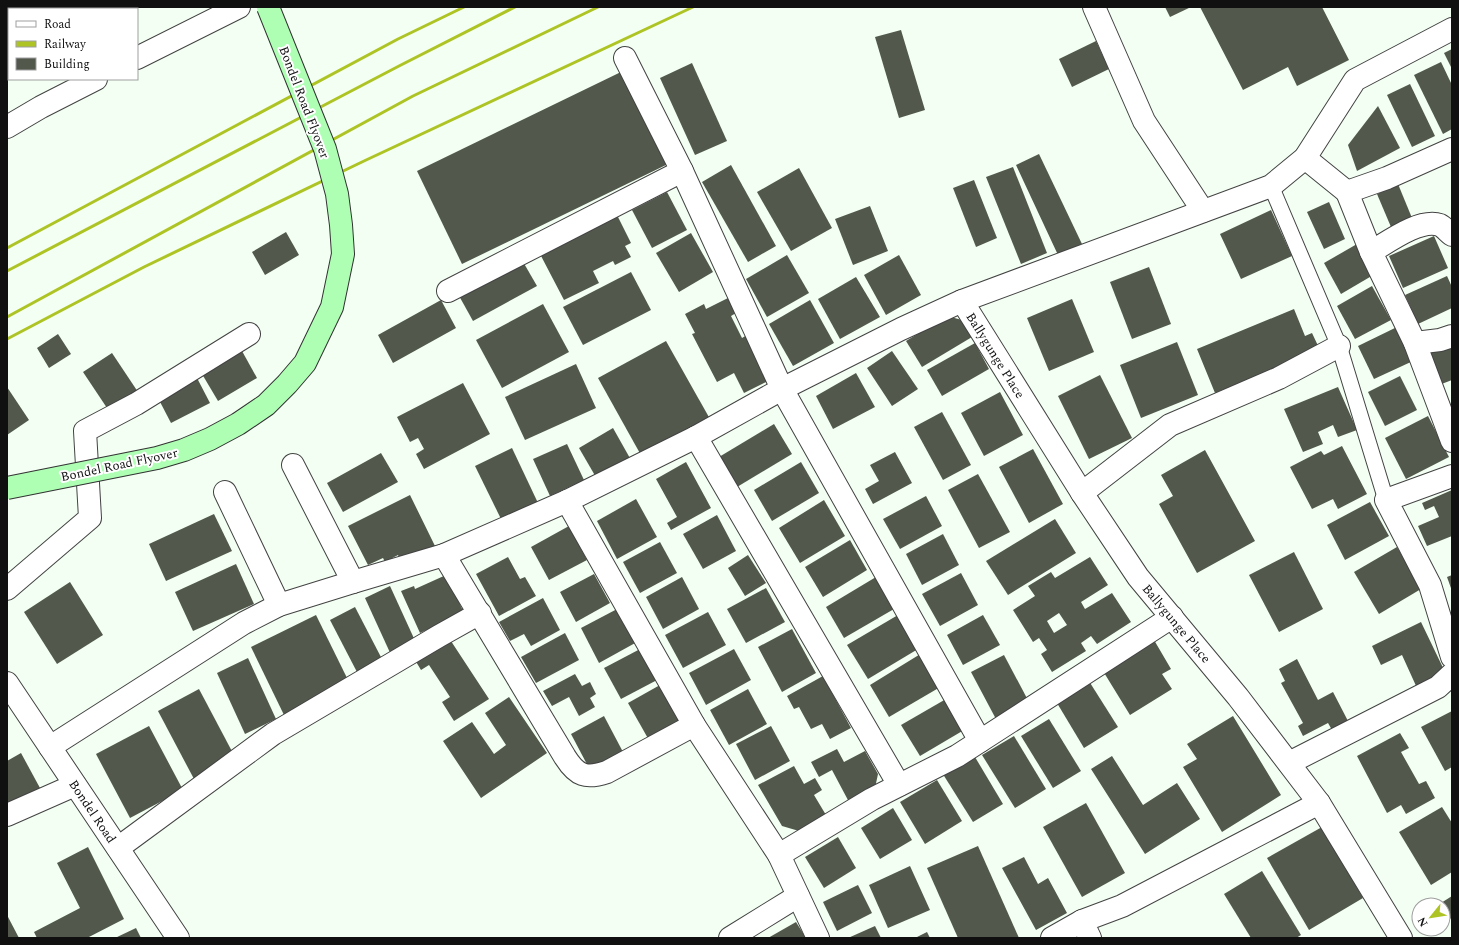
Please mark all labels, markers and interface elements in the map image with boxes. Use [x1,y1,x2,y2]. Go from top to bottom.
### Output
legend [8,8,138,80]
text: Road [44,15,71,34]
text: Railway [44,35,87,54]
street label: Bondel Road Flyover [273,43,335,161]
text: Building [44,55,90,74]
street label: Ballygunge Place [961,309,1030,402]
street label: Bondel Road Flyover [59,443,179,487]
street label: Ballygunge Place [1137,580,1215,668]
street label: Bondel Road [63,776,121,847]
north arrow [1411,897,1451,937]
text: N [1413,914,1432,930]

